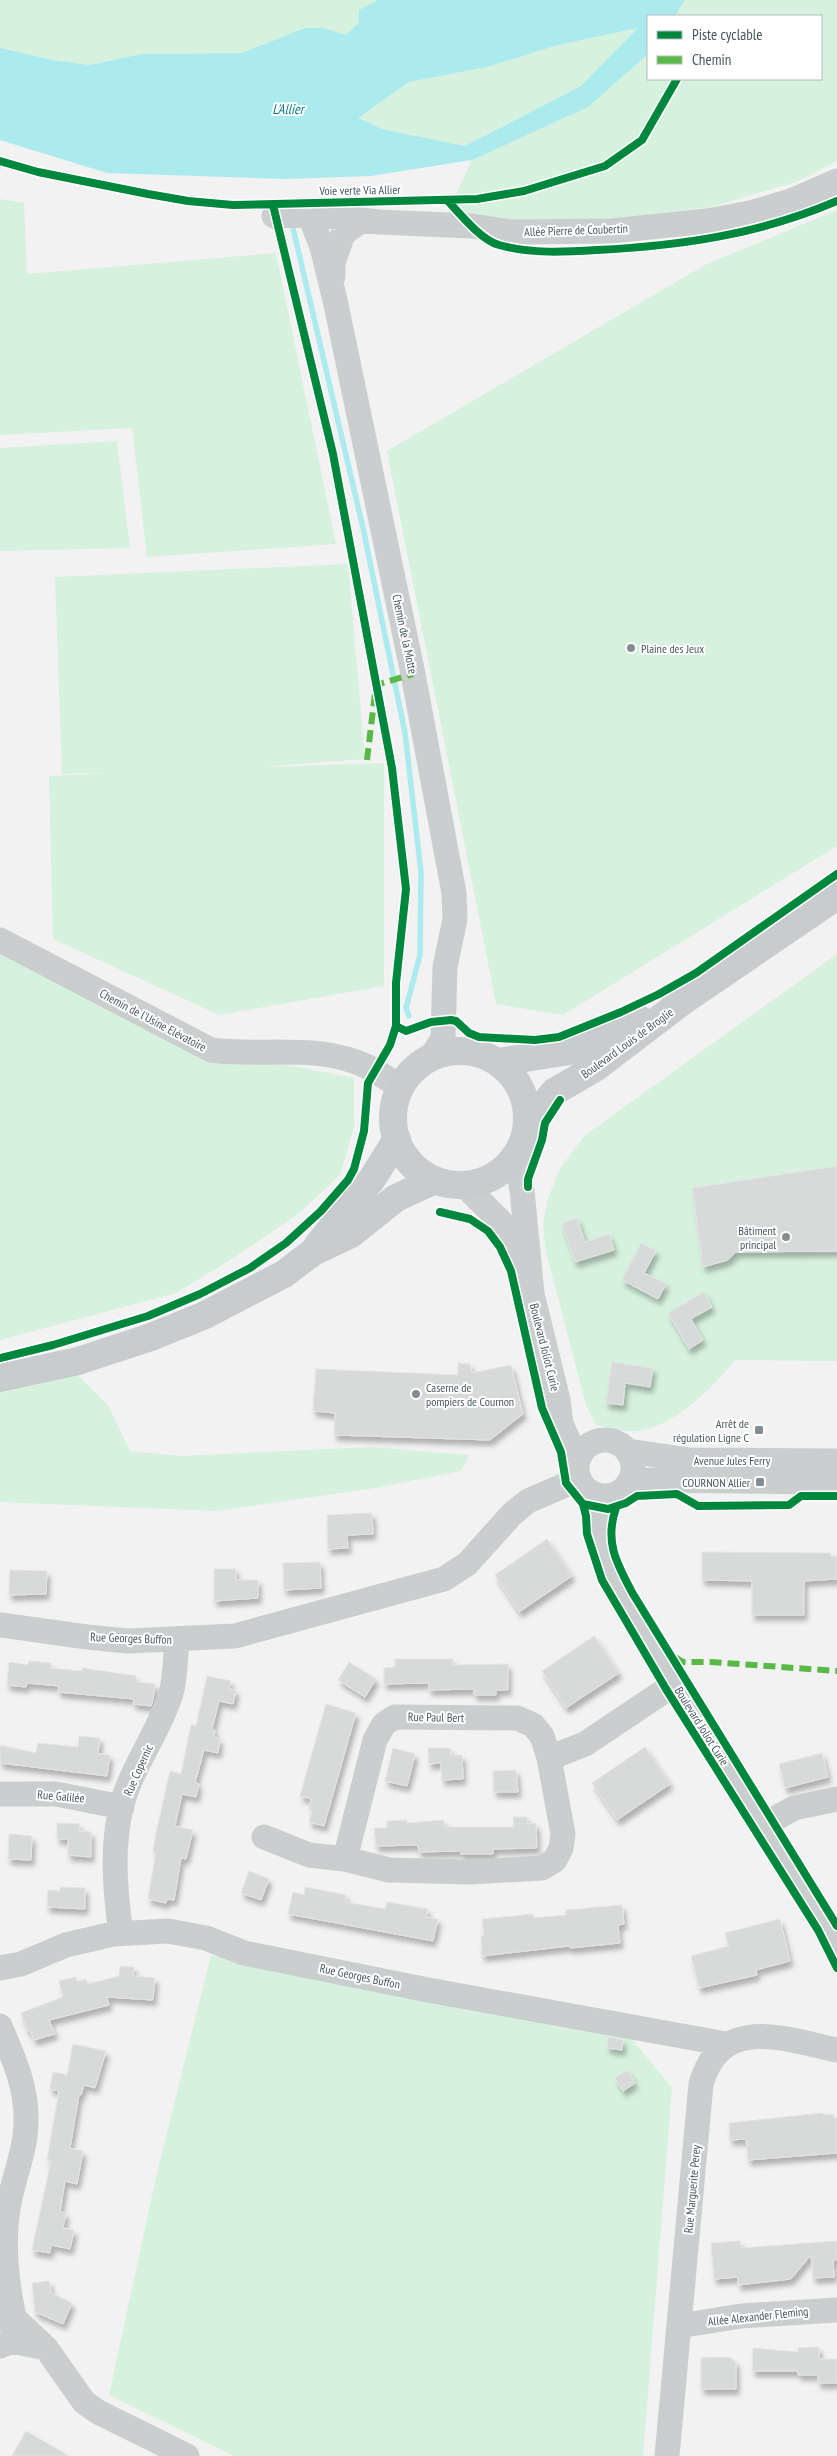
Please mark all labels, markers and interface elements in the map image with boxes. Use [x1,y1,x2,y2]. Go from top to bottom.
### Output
legend [647,15,822,80]
text: Piste cyclable [692,25,762,44]
text: Chemin [692,50,731,69]
water label: L'Allier [272,100,306,118]
street label: Voie verte Via Allier [318,182,401,198]
street label: Allée Pierre de Coubertin [524,221,628,239]
street label: Chemin de la Motte [389,593,421,675]
place label: Plaine des Jeux [641,641,704,656]
marker: Plaine des Jeux [625,642,637,654]
street label: Chemin de l'Usine Elévatoire [97,986,209,1055]
street label: Boulevard Louis de Broglie [578,1004,676,1082]
place label: Bâtiment principal [738,1223,777,1252]
marker: Bâtiment principal [780,1231,792,1243]
street label: Boulevard Joliot Curie [527,1302,563,1393]
place label: Caserne de pompiers de Cournon [426,1380,514,1409]
marker: Caserne de pompiers de Cournon [410,1388,422,1400]
place label: Arrêt de régulation Ligne C [673,1416,749,1445]
marker: Arrêt de régulation Ligne C [753,1424,765,1436]
street label: Avenue Jules Ferry [694,1453,771,1468]
place label: COURNON Allier [682,1475,751,1490]
marker: COURNON Allier [754,1476,766,1488]
street label: Rue Georges Buffon [90,1629,172,1647]
street label: Boulevard Joliot Curie [672,1684,732,1768]
street label: Rue Paul Bert [408,1709,465,1725]
street label: Rue Copernic [120,1741,156,1798]
street label: Rue Galilée [37,1786,85,1806]
street label: Rue Georges Buffon [318,1960,402,1992]
street label: Rue Marguerite Perey [681,2144,703,2234]
street label: Allée Alexander Fleming [707,2303,809,2329]

